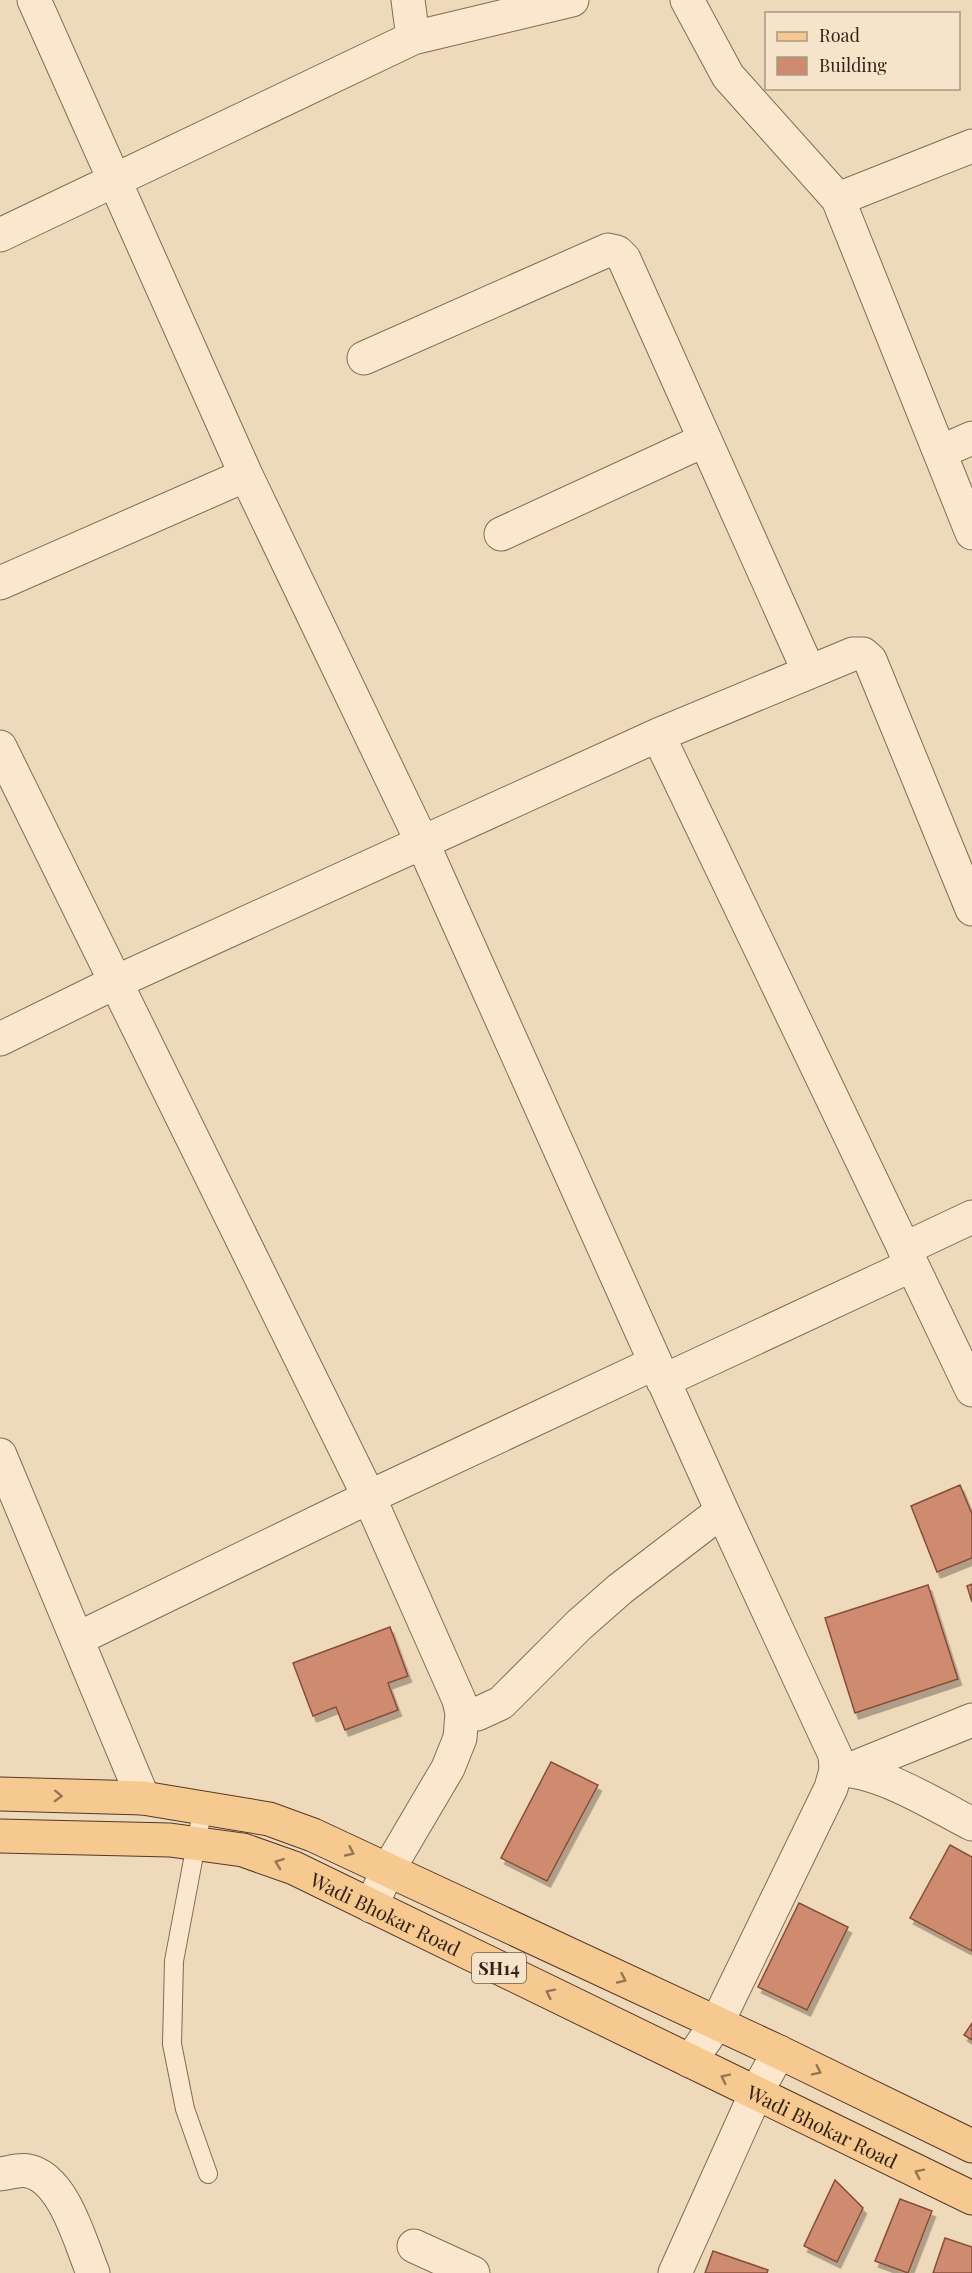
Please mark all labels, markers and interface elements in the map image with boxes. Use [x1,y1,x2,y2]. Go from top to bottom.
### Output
legend [765,12,960,90]
text: Road [819,23,860,47]
text: Building [819,53,887,77]
one-way arrow [54,1790,63,1802]
one-way arrow [344,1845,355,1857]
one-way arrow [274,1858,285,1871]
street label: Wadi Bhokar Road [305,1864,466,1961]
road number: SH14 [472,1953,526,1983]
one-way arrow [616,1972,627,1984]
one-way arrow [545,1989,556,2000]
one-way arrow [811,2064,822,2076]
one-way arrow [721,2074,732,2086]
street label: Wadi Bhokar Road [742,2077,903,2174]
one-way arrow [915,2168,926,2180]

